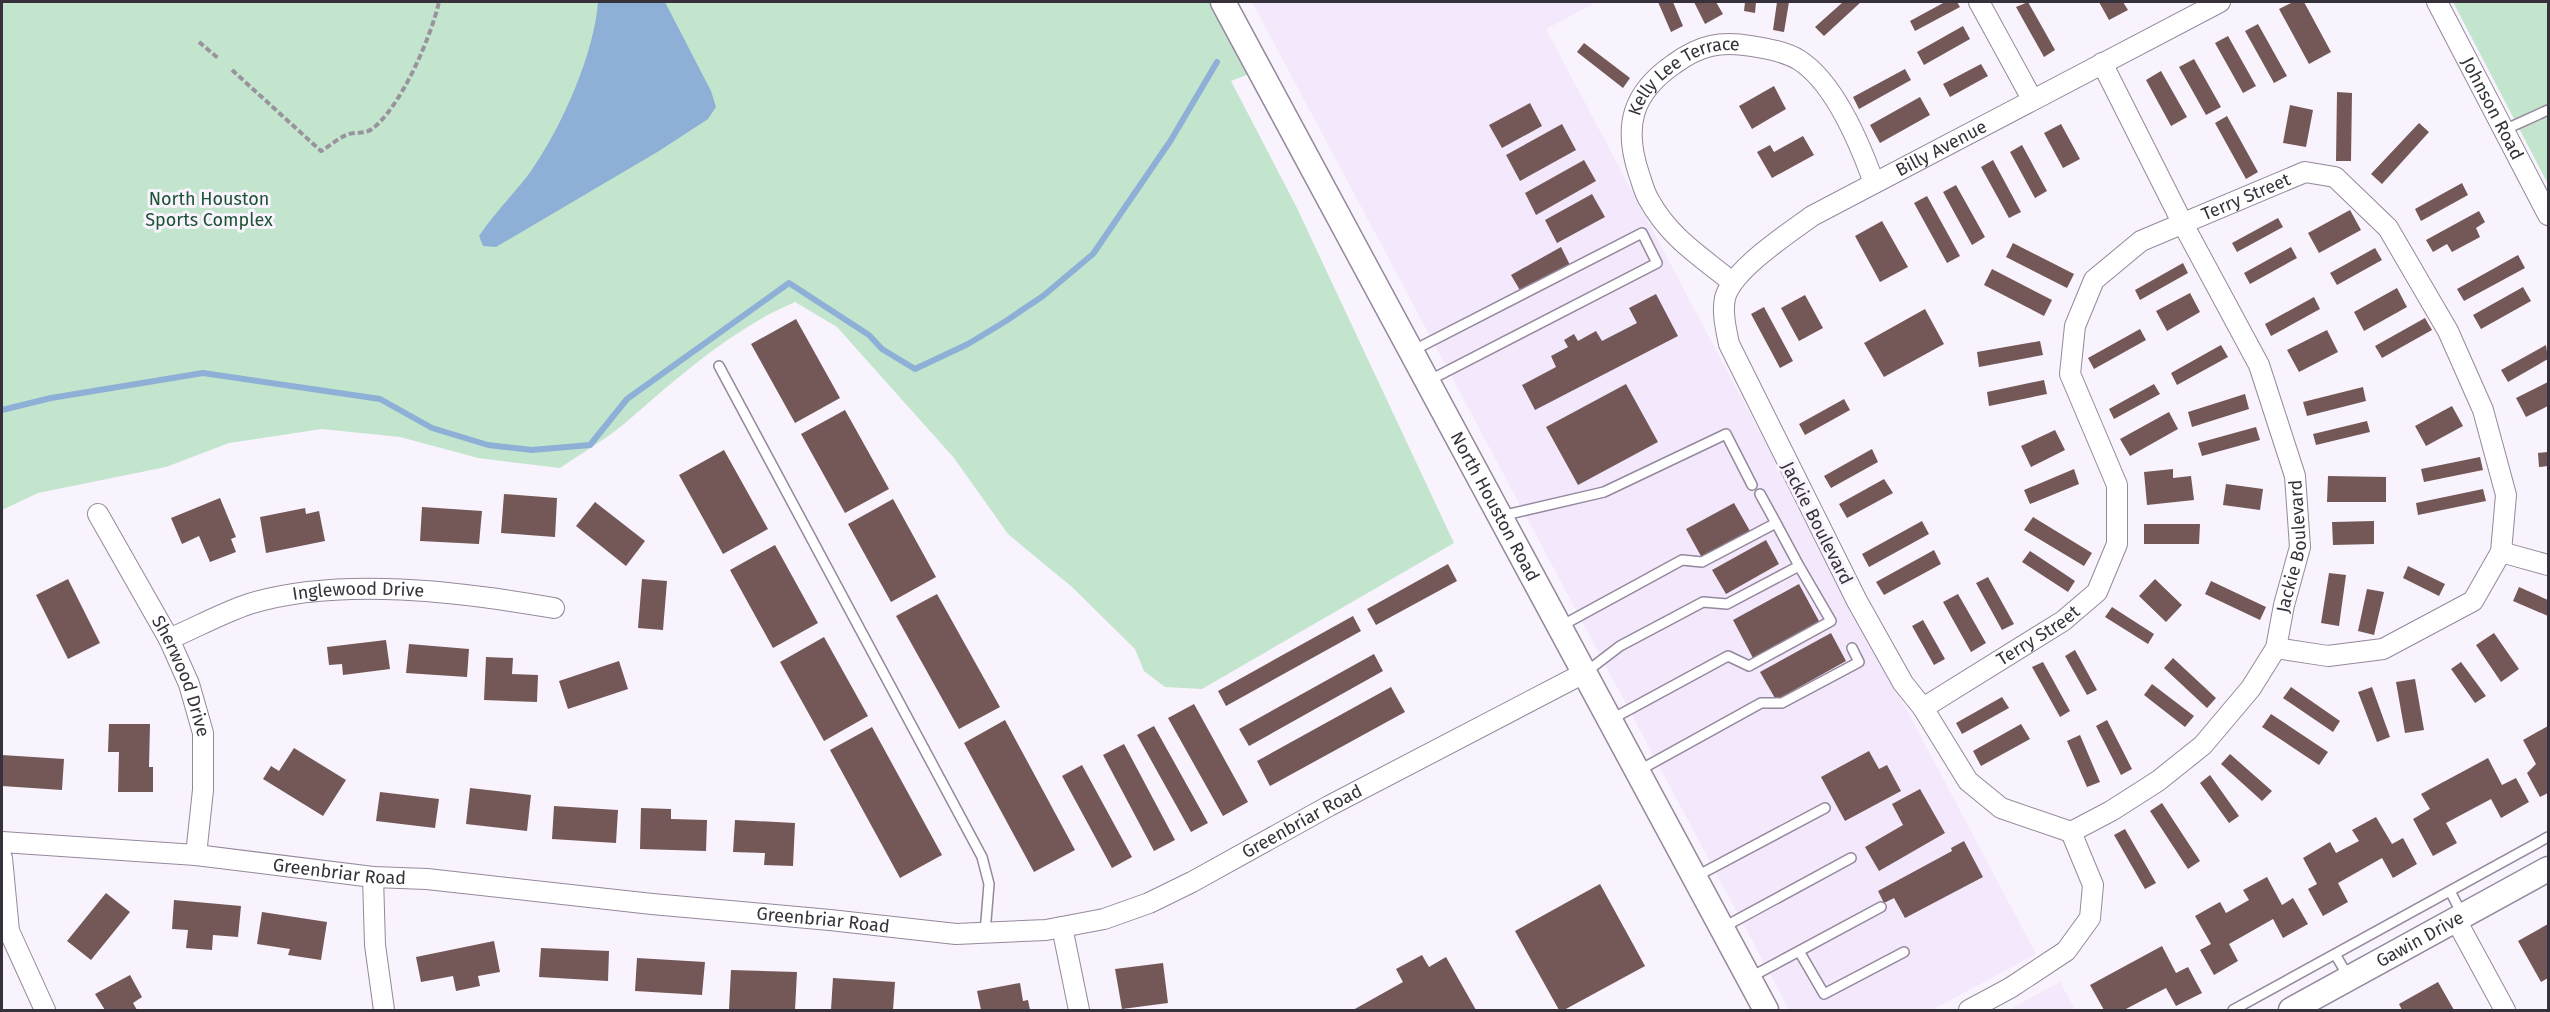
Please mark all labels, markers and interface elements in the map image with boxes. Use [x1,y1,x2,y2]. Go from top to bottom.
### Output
street label: Kelly Lee Terrace [1623,33,1740,118]
street label: Johnson Road [2457,53,2528,164]
street label: Billy Avenue [1892,115,1990,181]
street label: Terry Street [2198,168,2294,225]
park label: North Houston Sports Complex [145,188,273,231]
street label: North Houston Road [1445,428,1544,585]
street label: Jackie Boulevard [1777,458,1857,588]
street label: Jackie Boulevard [2272,479,2311,614]
street label: Inglewood Drive [291,578,425,605]
street label: Terry Street [1993,600,2085,671]
street label: Sherwood Drive [147,612,215,739]
street label: Greenbriar Road [1238,780,1366,863]
street label: Greenbriar Road [272,854,406,889]
street label: Greenbriar Road [755,902,891,938]
street label: Gawin Drive [2372,906,2468,972]

